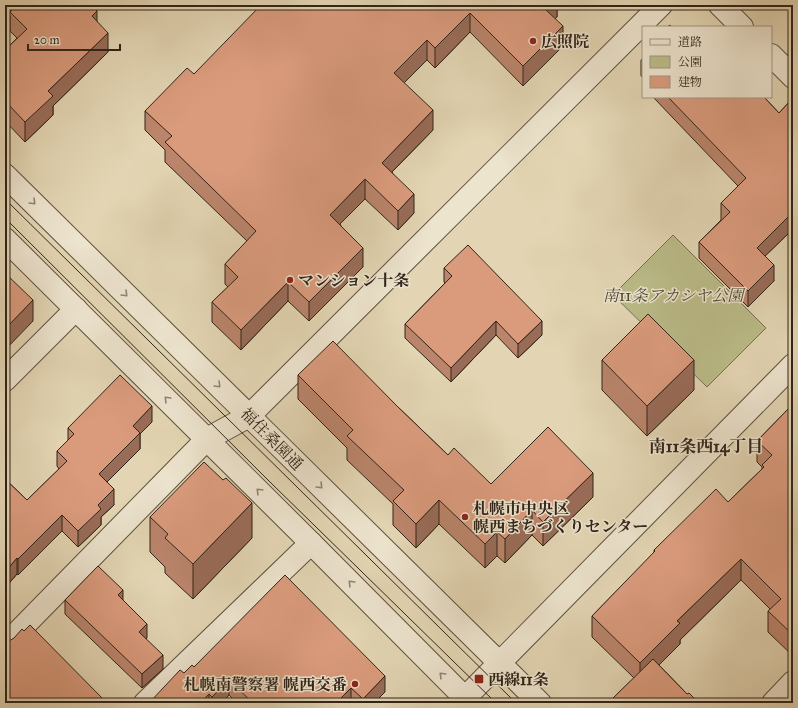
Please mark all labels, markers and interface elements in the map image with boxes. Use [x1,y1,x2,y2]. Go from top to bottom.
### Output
scale bar [28,26,120,52]
legend [642,26,772,98]
place label: 広照院 [541,32,589,51]
text: 20 m [34,33,60,47]
text: 道路 [678,35,702,49]
marker: 広照院 [528,36,538,46]
text: 公園 [678,55,702,69]
text: 建物 [678,75,702,89]
one-way arrow [28,197,36,205]
place label: マンション十条 [298,271,409,290]
marker: マンション十条 [285,275,295,285]
park label: 南11条アカシヤ公園 [603,286,746,305]
one-way arrow [120,289,128,296]
one-way arrow [213,380,221,388]
one-way arrow [164,396,172,404]
street label: 福住桑園通 [237,404,307,474]
district label: 南11条西14丁目 [649,436,763,457]
one-way arrow [315,481,323,489]
one-way arrow [256,488,264,496]
place label: 札幌市中央区 幌西まちづくりセンター [473,499,648,536]
marker: 札幌市中央区 幌西まちづくりセンター [460,512,470,522]
one-way arrow [348,580,356,588]
place label: 西線11条 [488,670,549,689]
one-way arrow [439,672,447,680]
marker: 西線11条 [473,673,485,685]
place label: 札幌南警察署 幌西交番 [184,675,347,694]
marker: 札幌南警察署 幌西交番 [350,679,360,689]

